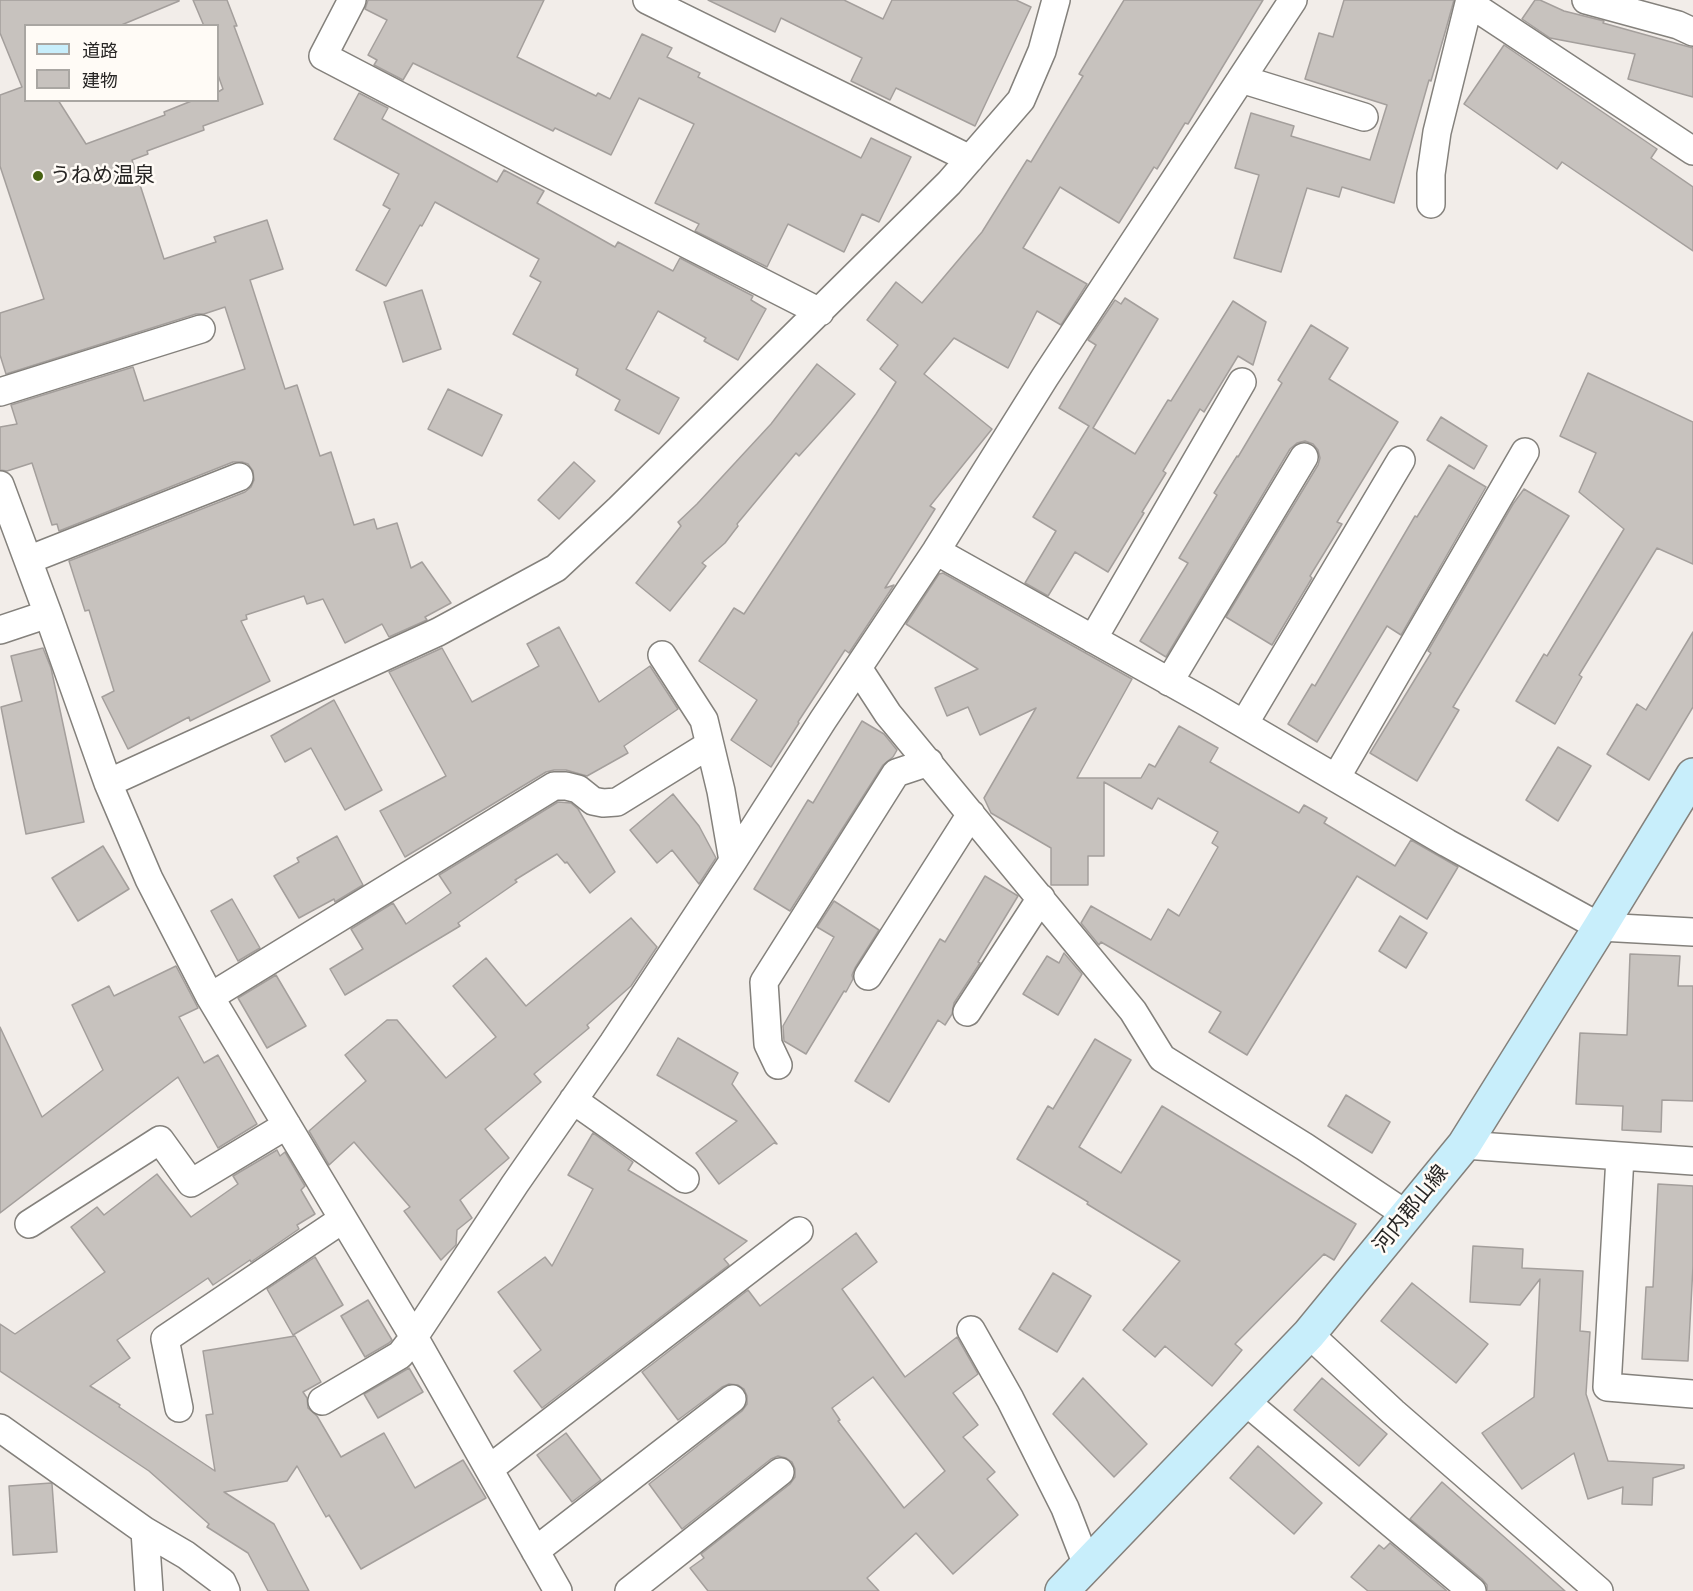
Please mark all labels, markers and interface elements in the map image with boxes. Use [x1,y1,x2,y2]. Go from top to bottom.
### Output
legend [24,24,219,102]
text: 道路 [82,40,118,62]
text: 建物 [82,70,118,92]
place label: うねめ温泉 [50,163,155,189]
marker: うねめ温泉 [31,169,45,183]
street label: 河内郡山線 [1368,1160,1454,1258]

